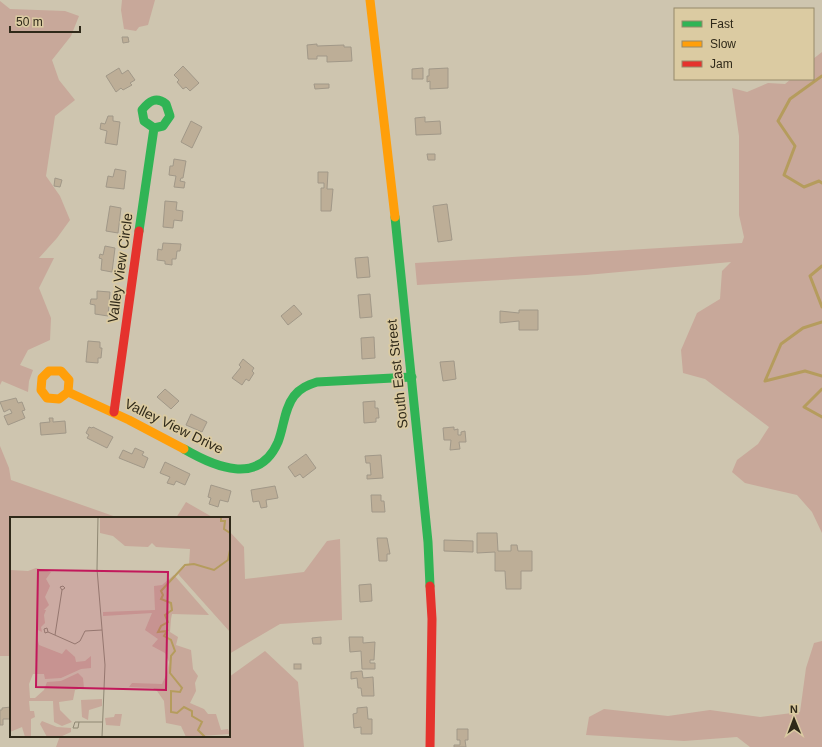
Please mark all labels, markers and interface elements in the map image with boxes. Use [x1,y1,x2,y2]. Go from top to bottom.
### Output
scale bar [10,8,80,34]
legend [674,8,814,80]
text: 50 m [16,15,43,29]
text: Fast [710,17,734,31]
text: Slow [710,37,736,51]
text: Jam [710,57,733,71]
street label: Valley View Circle [104,212,136,324]
street label: South East Street [383,318,411,429]
street label: Valley View Drive [122,395,226,457]
inset map [10,517,230,737]
north arrow [774,699,814,739]
text: N [790,703,798,715]

